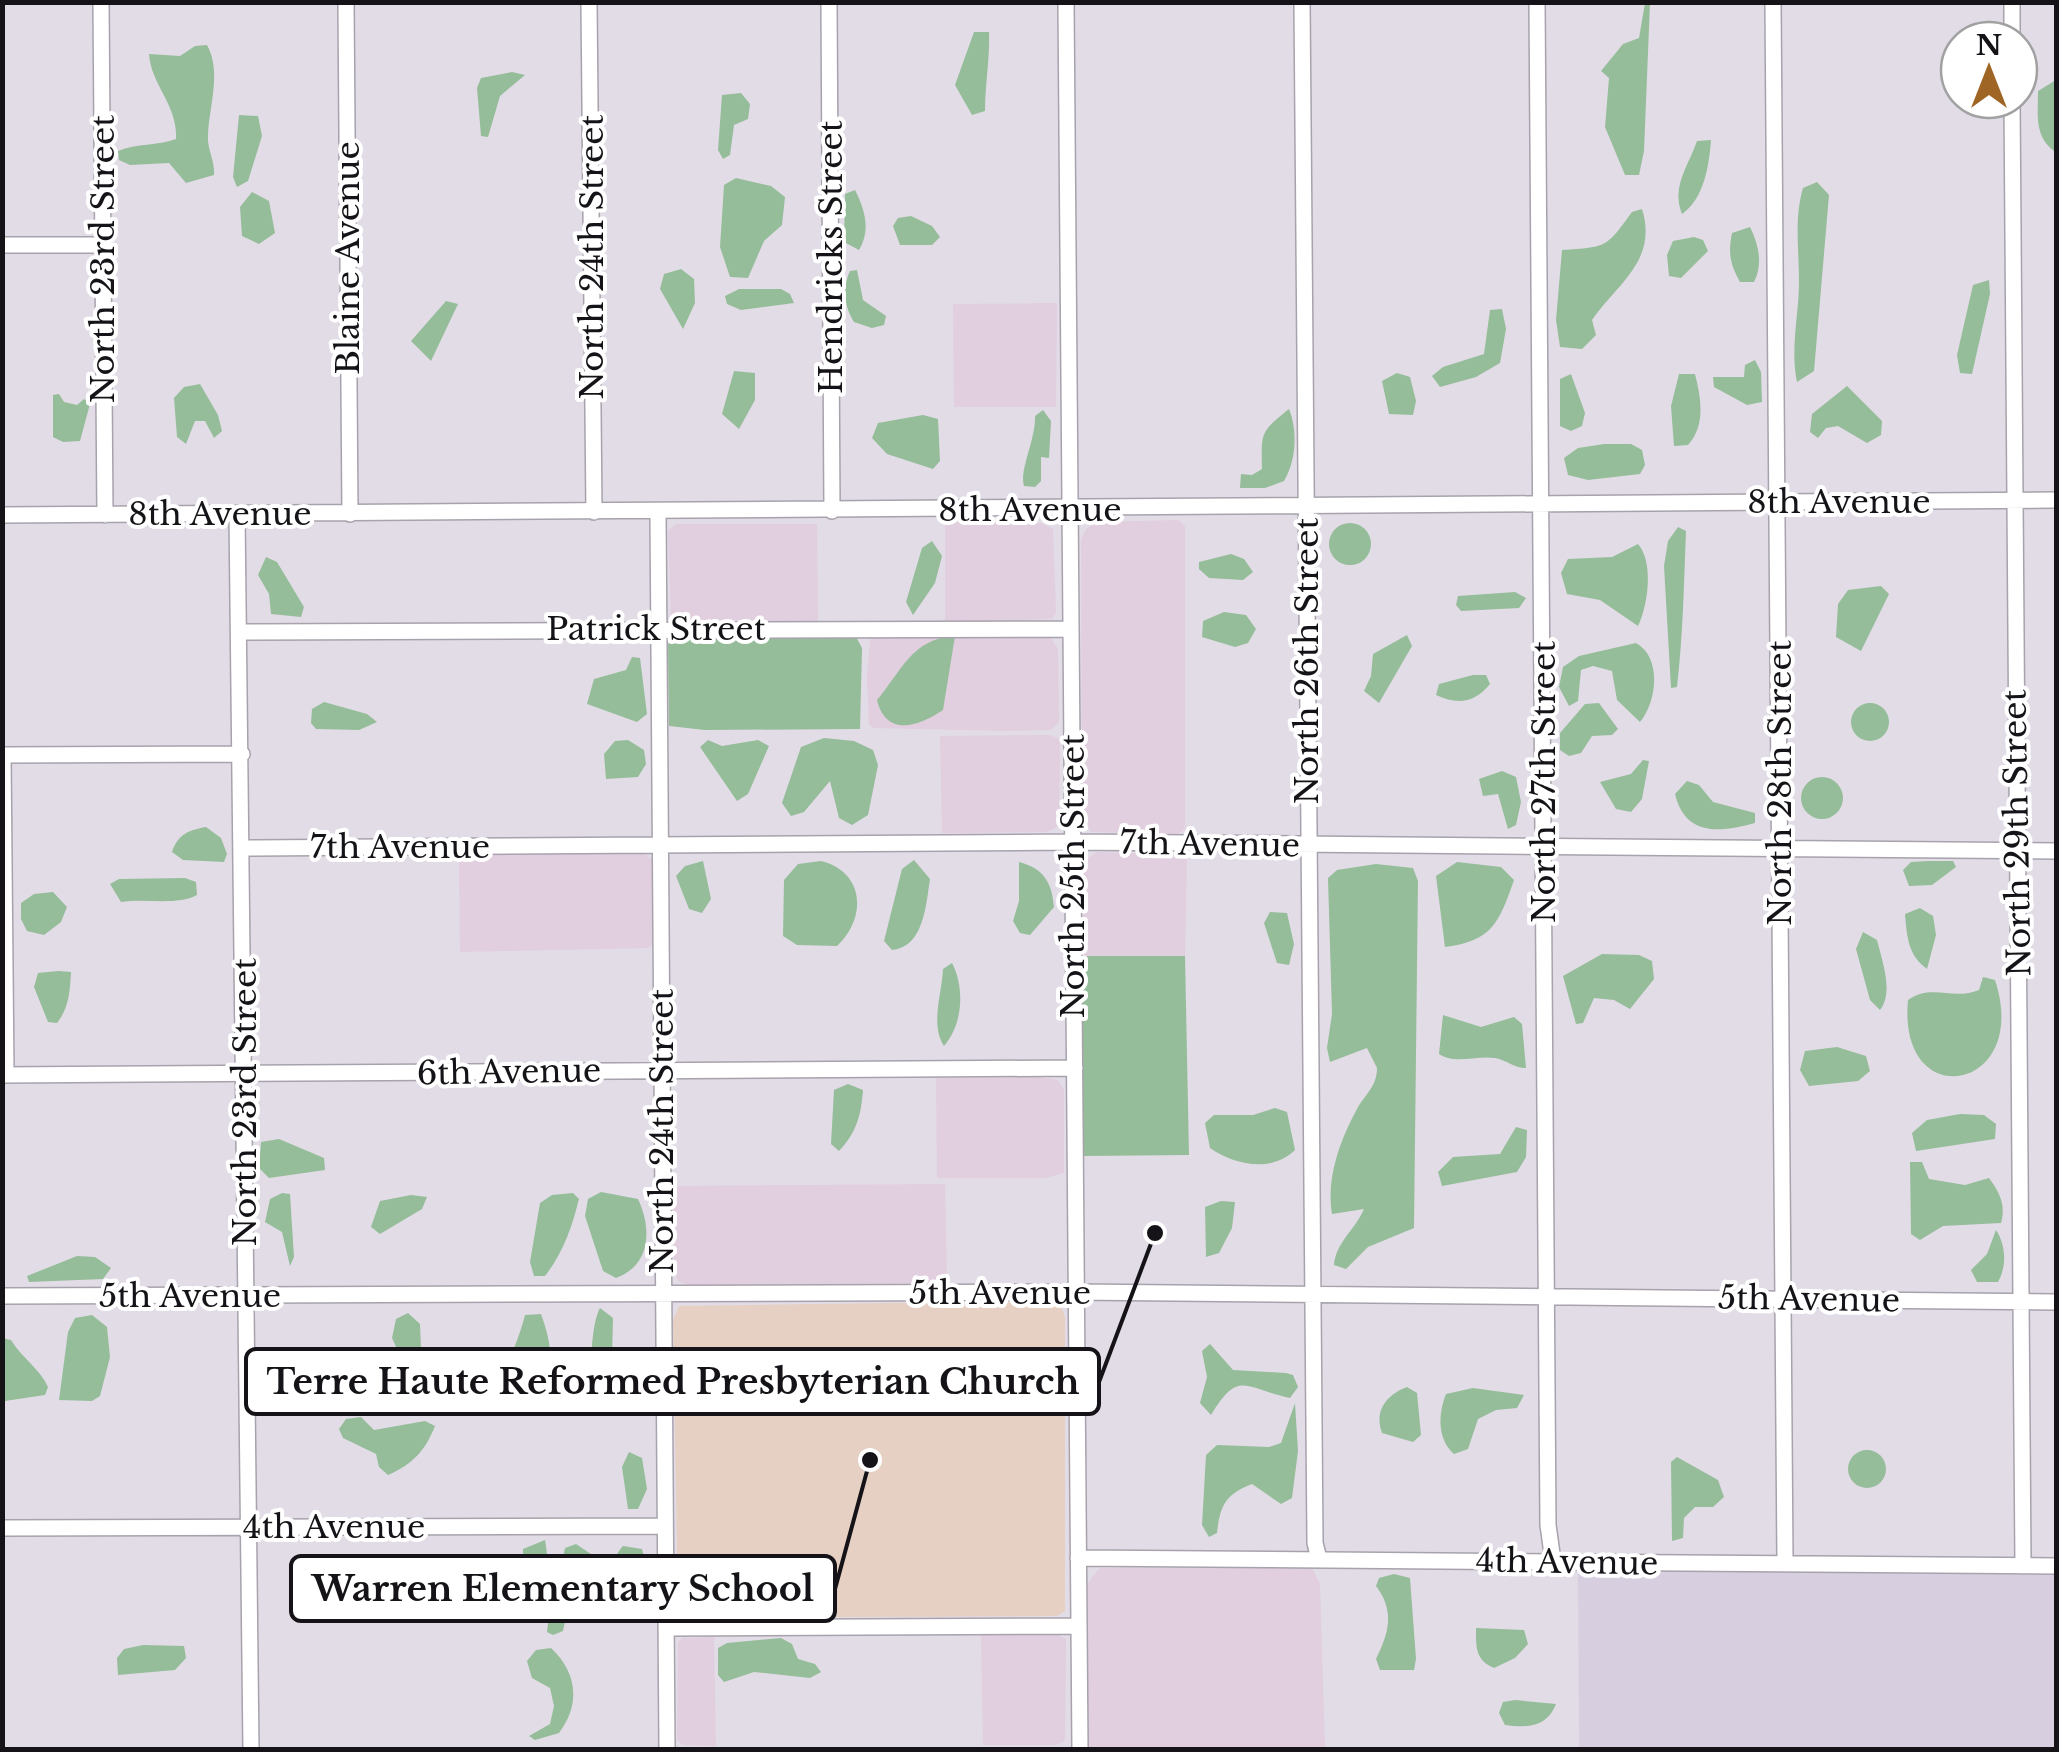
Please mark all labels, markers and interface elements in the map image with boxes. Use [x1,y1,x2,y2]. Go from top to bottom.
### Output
north arrow [1939,20,2039,120]
text: N [1976,28,2002,63]
street label: North 24th Street [572,114,612,400]
street label: North 23rd Street [83,115,123,403]
street label: Hendricks Street [811,120,851,394]
street label: Blaine Avenue [328,141,368,375]
street label: 8th Avenue [1747,482,1931,522]
street label: 8th Avenue [938,490,1122,530]
street label: 8th Avenue [128,494,312,534]
street label: North 26th Street [1287,517,1327,805]
street label: Patrick Street [546,609,766,649]
street label: North 28th Street [1760,640,1800,926]
street label: North 27th Street [1524,641,1564,923]
street label: North 29th Street [1994,689,2040,977]
street label: North 25th Street [1053,734,1093,1018]
street label: 7th Avenue [1120,822,1300,866]
street label: 7th Avenue [310,827,490,867]
street label: North 23rd Street [225,958,265,1246]
street label: North 24th Street [642,988,682,1274]
street label: 6th Avenue [416,1050,602,1094]
street label: 5th Avenue [909,1273,1091,1313]
street label: 5th Avenue [99,1276,281,1316]
street label: 5th Avenue [1718,1277,1900,1321]
callout: Terre Haute Reformed Presbyterian Church [246,1349,1099,1414]
text: Terre Haute Reformed Presbyterian Church [266,1360,1080,1403]
street label: 4th Avenue [243,1507,425,1547]
street label: 4th Avenue [1475,1540,1659,1584]
callout: Warren Elementary School [291,1556,835,1621]
text: Warren Elementary School [311,1567,814,1610]

